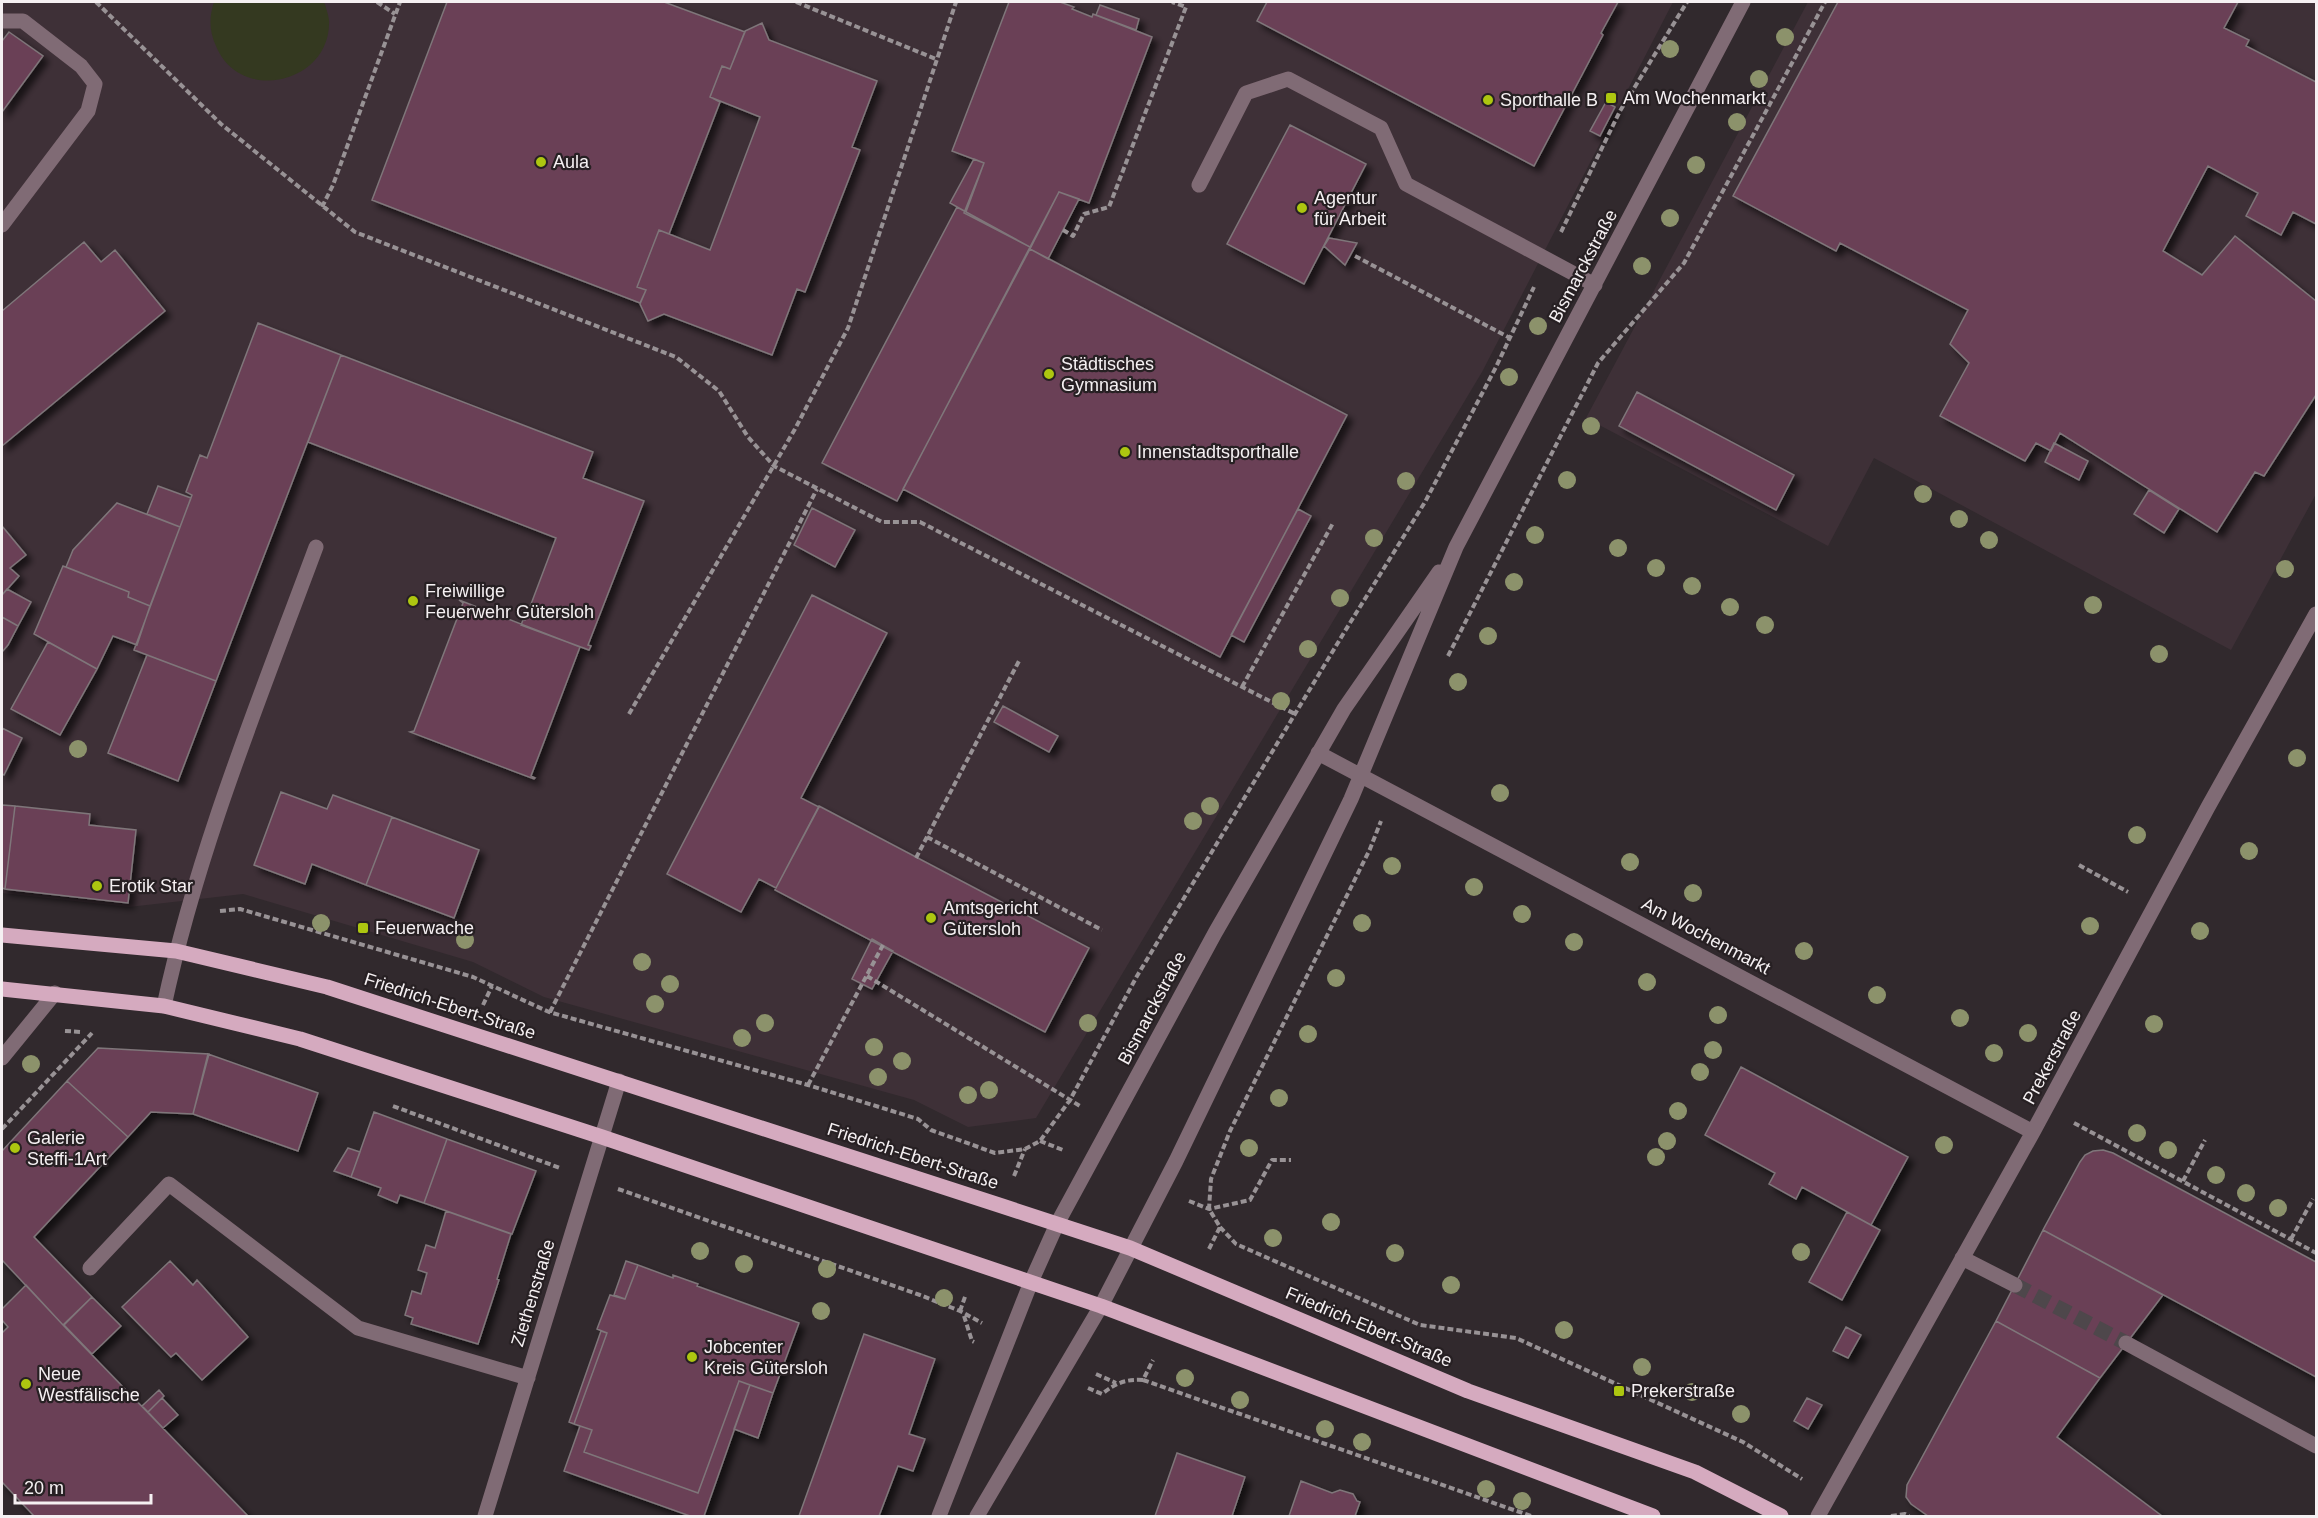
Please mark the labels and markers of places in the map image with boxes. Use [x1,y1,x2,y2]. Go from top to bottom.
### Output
place label: Am Wochenmarkt [1623,88,1766,108]
place label: Sporthalle B [1500,90,1598,110]
marker: Am Wochenmarkt [1604,91,1618,105]
marker: Sporthalle B [1481,93,1495,107]
place label: Aula [553,152,590,172]
marker: Aula [534,155,548,169]
place label: Agentur für Arbeit [1314,188,1386,229]
marker: Agentur für Arbeit [1295,201,1309,215]
place label: Städtisches Gymnasium [1061,354,1157,395]
marker: Städtisches Gymnasium [1042,367,1056,381]
place label: Innenstadtsporthalle [1137,442,1299,462]
marker: Innenstadtsporthalle [1118,445,1132,459]
place label: Freiwillige Feuerwehr Gütersloh [425,581,594,622]
marker: Freiwillige Feuerwehr Gütersloh [406,594,420,608]
place label: Erotik Star [109,876,193,896]
marker: Erotik Star [90,879,104,893]
place label: Amtsgericht Gütersloh [943,898,1038,939]
marker: Amtsgericht Gütersloh [924,911,938,925]
place label: Feuerwache [375,918,474,938]
marker: Feuerwache [356,921,370,935]
place label: Galerie Steffi-1Art [27,1128,107,1169]
marker: Galerie Steffi-1Art [8,1141,22,1155]
place label: Jobcenter Kreis Gütersloh [704,1337,828,1378]
marker: Jobcenter Kreis Gütersloh [685,1350,699,1364]
place label: Neue Westfälische [38,1364,140,1405]
marker: Neue Westfälische [19,1377,33,1391]
place label: Prekerstraße [1631,1381,1735,1401]
marker: Prekerstraße [1612,1384,1626,1398]

